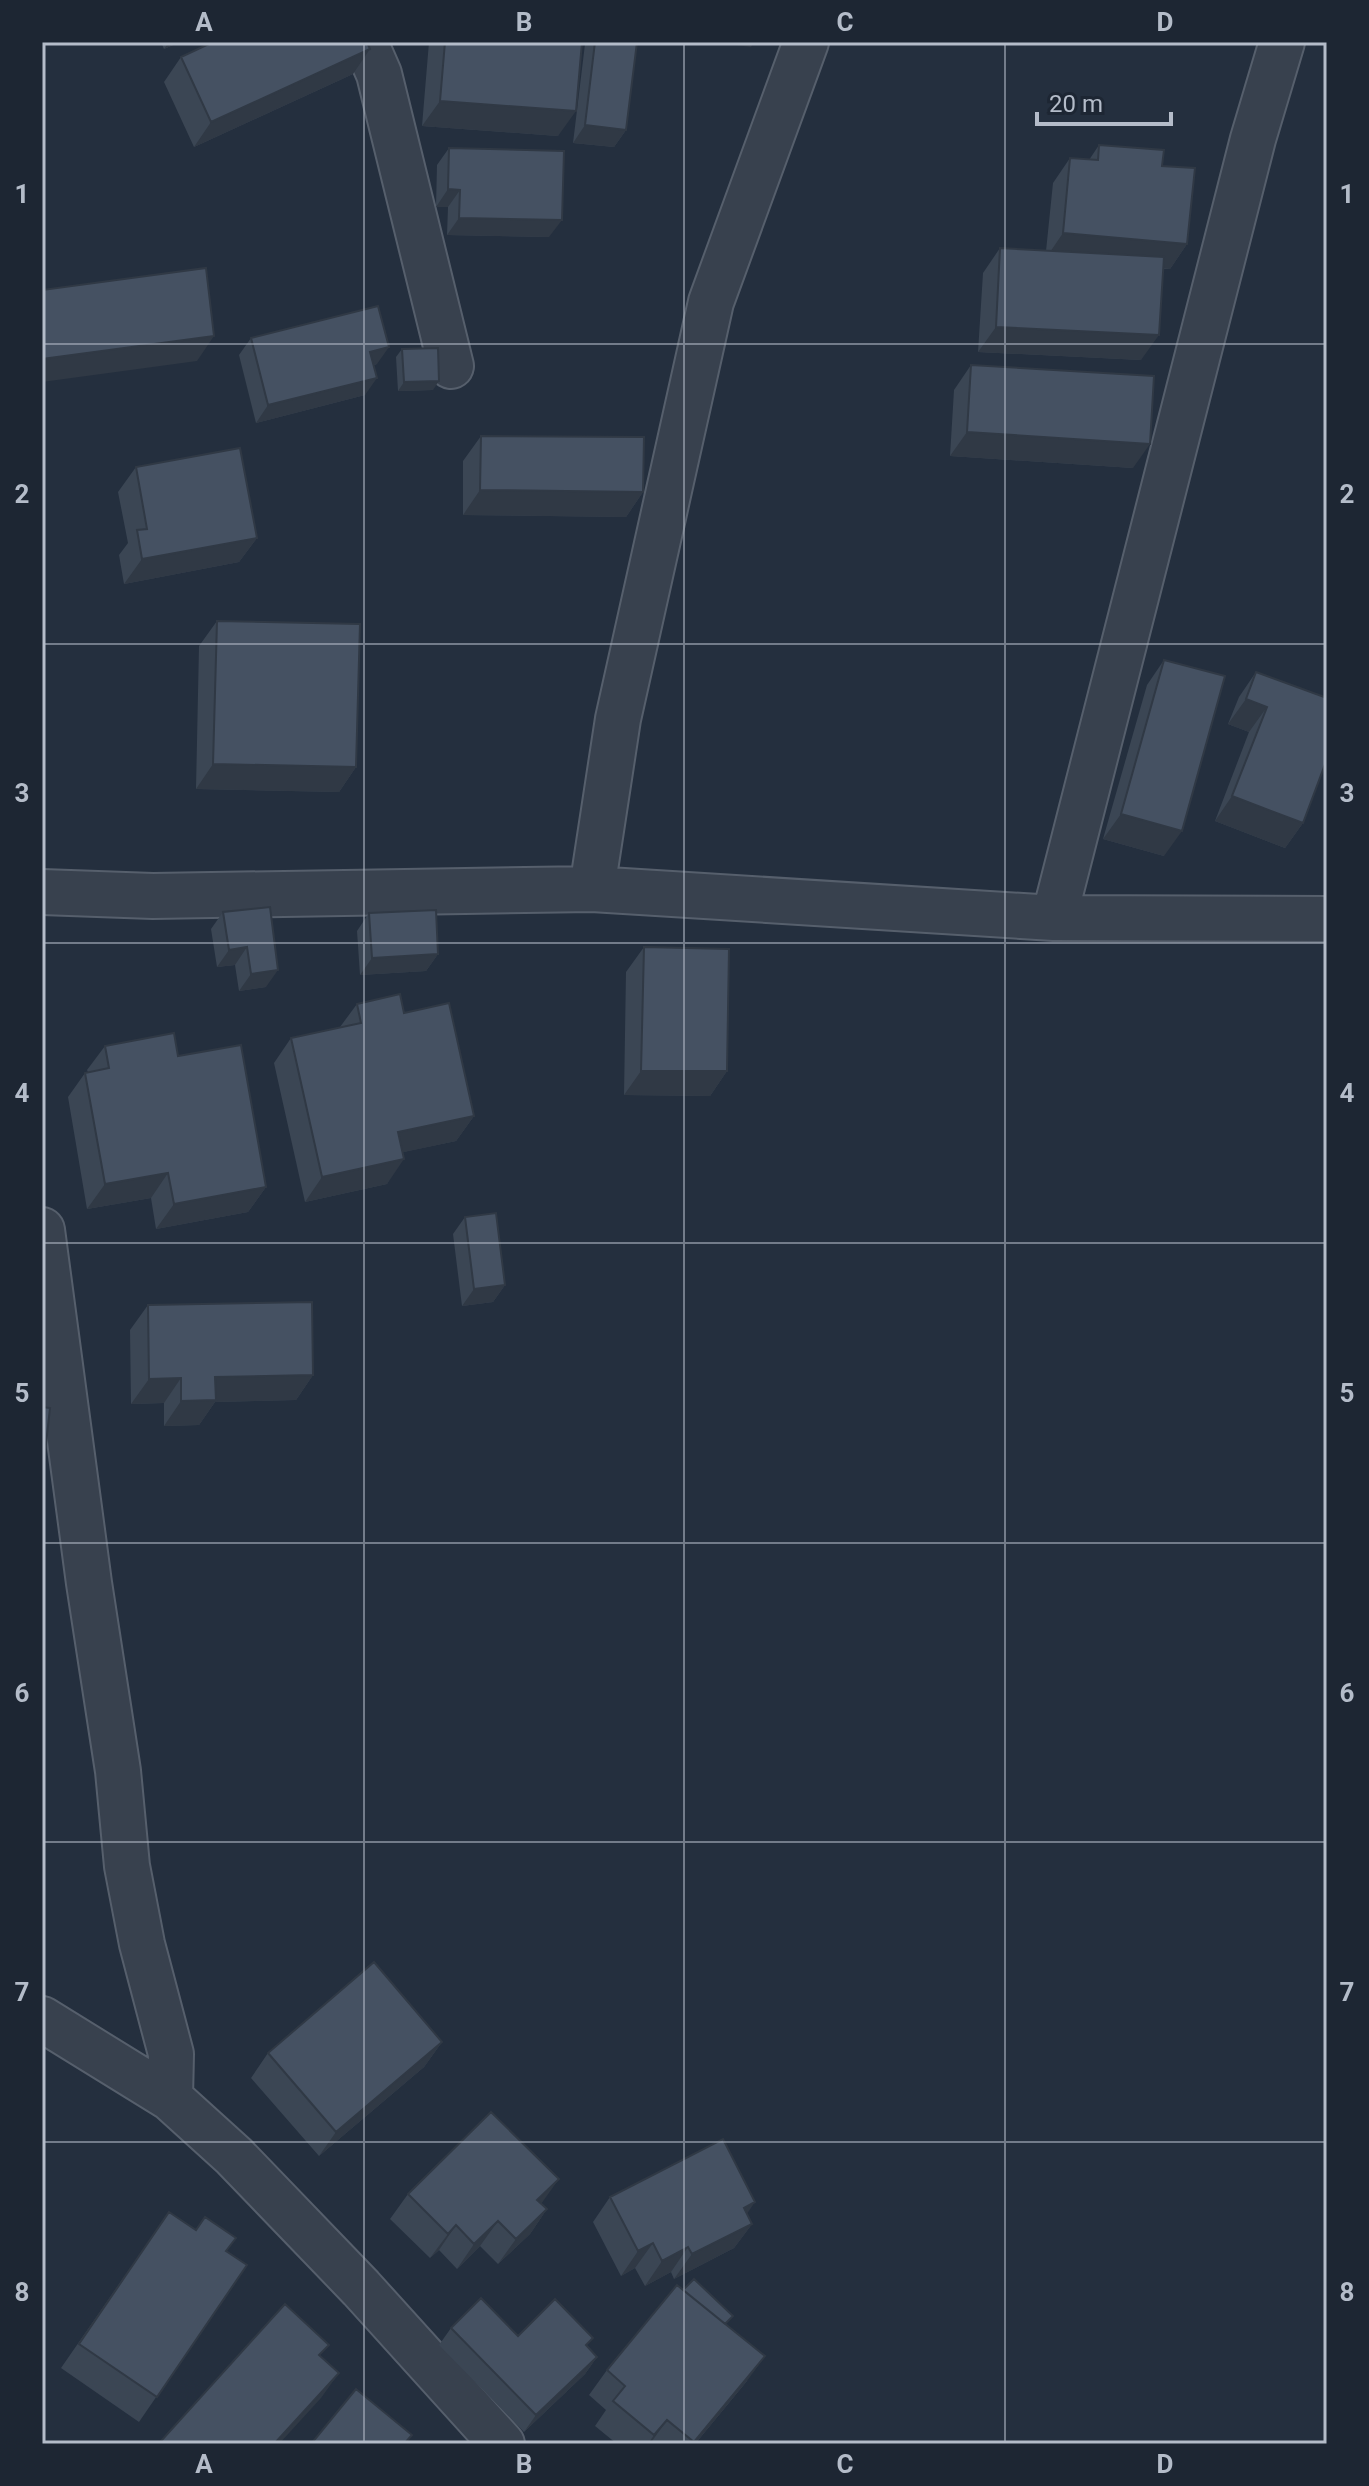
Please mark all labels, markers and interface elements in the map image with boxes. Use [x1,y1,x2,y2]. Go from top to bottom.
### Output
text: A [195,7,213,37]
text: B [516,7,532,37]
text: C [836,7,854,37]
text: D [1157,7,1173,37]
scale bar [1037,76,1171,126]
text: 20 m [1049,90,1103,118]
text: 1 [15,179,29,209]
text: 1 [1340,179,1354,209]
text: 2 [15,479,29,509]
text: 2 [1340,479,1354,509]
text: 3 [15,778,29,808]
text: 3 [1340,778,1354,808]
text: 4 [15,1078,30,1108]
text: 4 [1340,1078,1355,1108]
text: 5 [15,1378,29,1408]
text: 5 [1340,1378,1354,1408]
text: 6 [15,1678,30,1708]
text: 6 [1340,1678,1355,1708]
text: 7 [15,1977,29,2007]
text: 7 [1340,1977,1354,2007]
text: 8 [15,2277,29,2307]
text: 8 [1340,2277,1354,2307]
text: A [195,2449,213,2479]
text: B [516,2449,532,2479]
text: C [836,2449,854,2479]
text: D [1157,2449,1173,2479]

